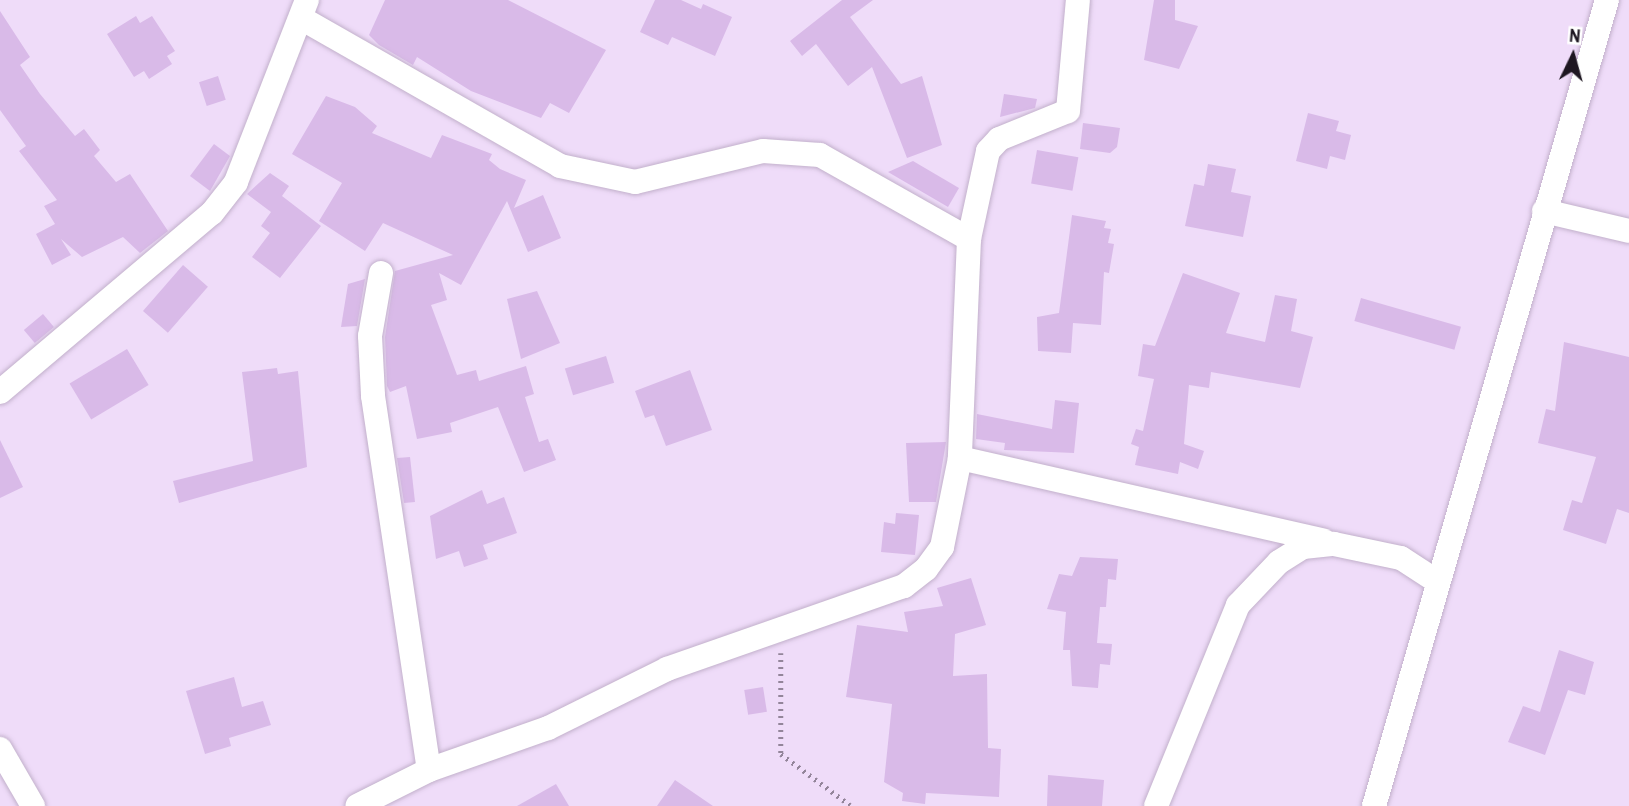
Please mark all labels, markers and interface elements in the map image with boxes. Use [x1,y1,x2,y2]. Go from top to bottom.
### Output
north arrow [1538,21,1608,91]
text: N [1568,22,1582,49]

